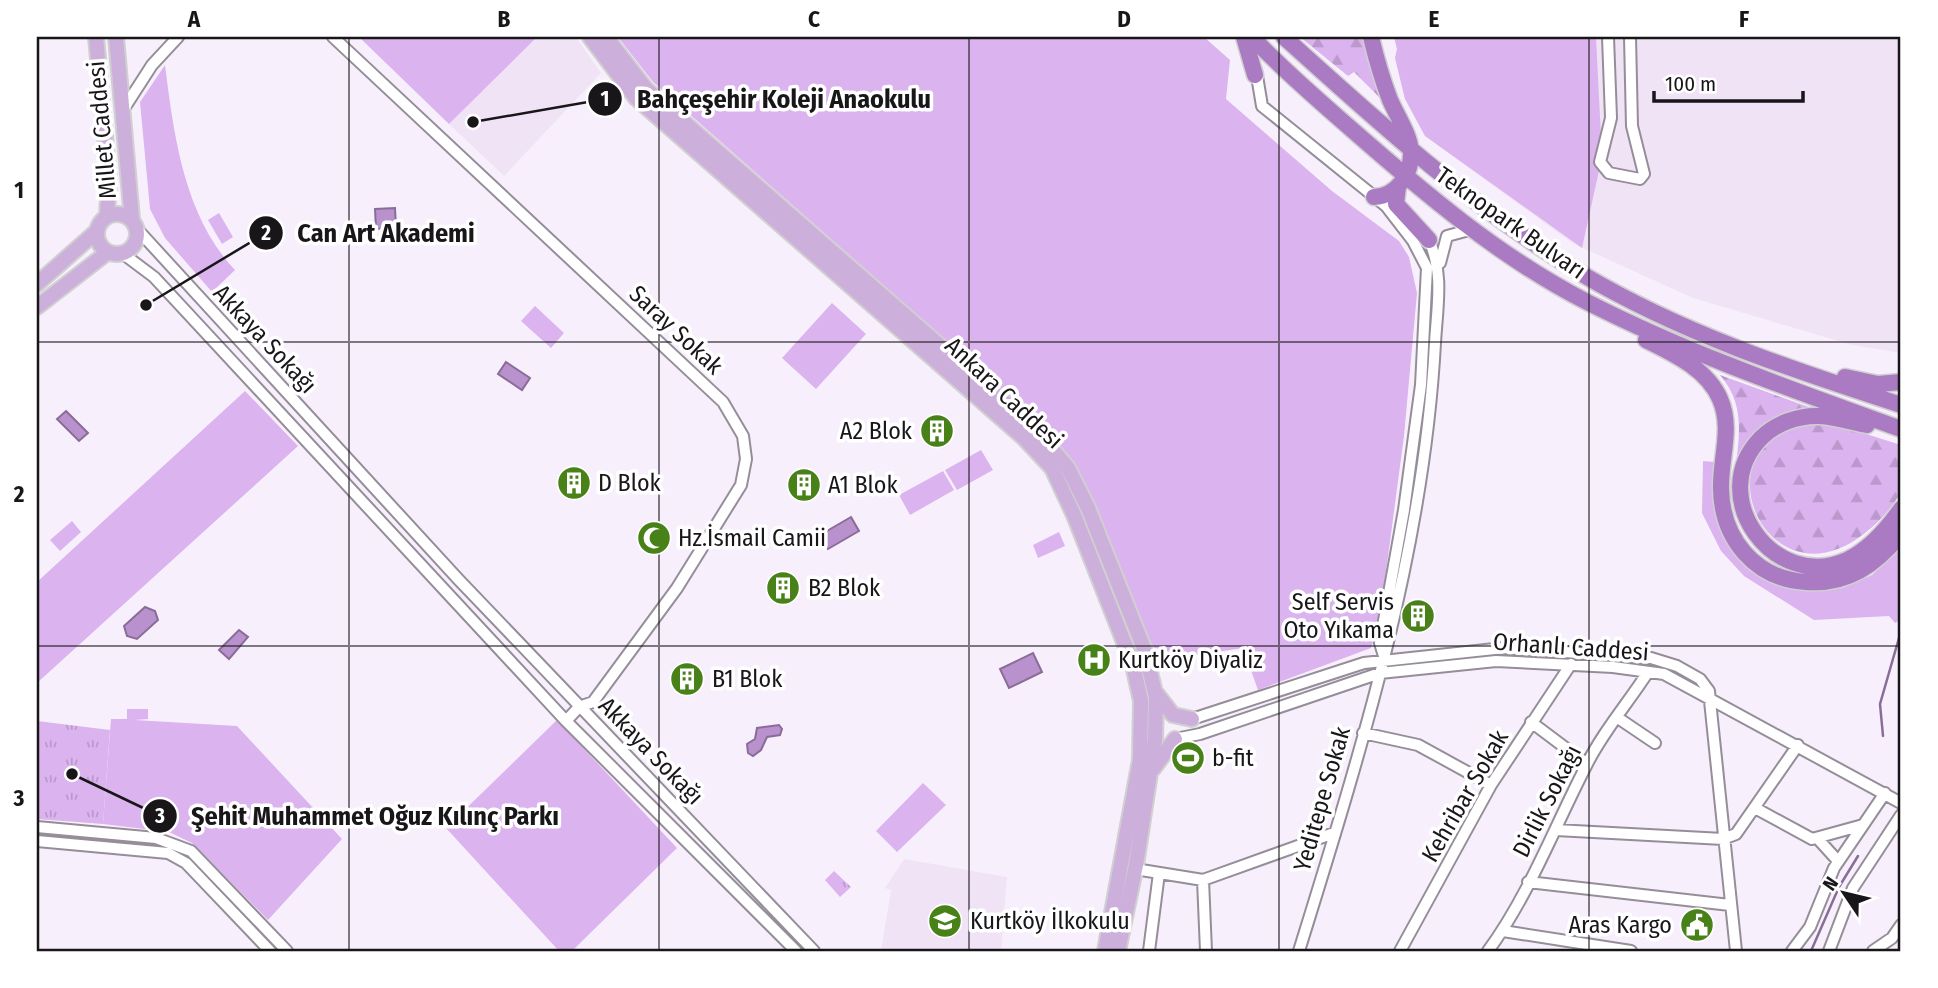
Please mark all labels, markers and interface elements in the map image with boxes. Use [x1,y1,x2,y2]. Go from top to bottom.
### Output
text: A [187,5,201,33]
text: B [498,5,511,33]
text: C [808,5,820,33]
text: D [1117,5,1131,33]
text: E [1429,5,1440,33]
text: F [1739,5,1749,33]
street label: Millet Caddesi [82,60,122,200]
scale bar [1654,60,1803,104]
text: 100 m [1665,71,1716,97]
callout: Bahçeşehir Koleji Anaokulu [588,75,945,122]
text: Bahçeşehir Koleji Anaokulu [637,84,931,115]
text: 1 [601,86,609,112]
street label: Teknopark Bulvarı [1431,161,1591,285]
text: 1 [14,176,24,204]
callout: Can Art Akademi [248,209,489,256]
text: Can Art Akademi [297,218,475,249]
text: 2 [260,220,271,246]
street label: Akkaya Sokağı [208,279,322,399]
street label: Saray Sokak [624,280,729,381]
street label: Ankara Caddesi [939,331,1069,455]
building icon: A2 Blok [918,412,956,450]
place label: A2 Blok [840,417,913,445]
building icon: D Blok [555,464,593,502]
building icon: A1 Blok [785,466,823,504]
place label: D Blok [598,469,662,497]
place label: A1 Blok [828,471,898,499]
text: 2 [13,480,25,508]
mosque icon: Hz.İsmail Camii [635,519,673,557]
place label: Hz.İsmail Camii [678,524,826,552]
building icon: B2 Blok [764,569,802,607]
place label: B2 Blok [808,574,881,602]
place label: Self Servis Oto Yıkama [1284,588,1394,644]
building icon: Self Servis Oto Yıkama [1399,597,1437,635]
street label: Orhanlı Caddesi [1492,628,1650,666]
hospital icon: Kurtköy Diyaliz [1075,641,1113,679]
place label: Kurtköy Diyaliz [1118,646,1263,674]
building icon: B1 Blok [668,660,706,698]
place label: B1 Blok [712,665,783,693]
street label: Akkaya Sokağı [593,692,709,810]
street label: Yeditepe Sokak [1288,723,1356,875]
street label: Kehribar Sokak [1416,724,1515,867]
sports icon: b-fit [1169,739,1207,777]
street label: Dirlik Sokağı [1507,740,1587,862]
place label: b-fit [1212,744,1254,772]
text: 3 [13,784,25,812]
callout: Şehit Muhammet Oğuz Kılınç Parkı [142,792,573,839]
text: Şehit Muhammet Oğuz Kılınç Parkı [191,801,559,832]
text: 3 [154,803,165,829]
north arrow [1808,858,1878,928]
text: N [1818,872,1843,895]
school or university icon: Kurtköy İlkokulu [926,902,964,940]
public building icon: Aras Kargo [1678,906,1716,944]
place label: Kurtköy İlkokulu [970,907,1130,935]
place label: Aras Kargo [1568,911,1672,939]

